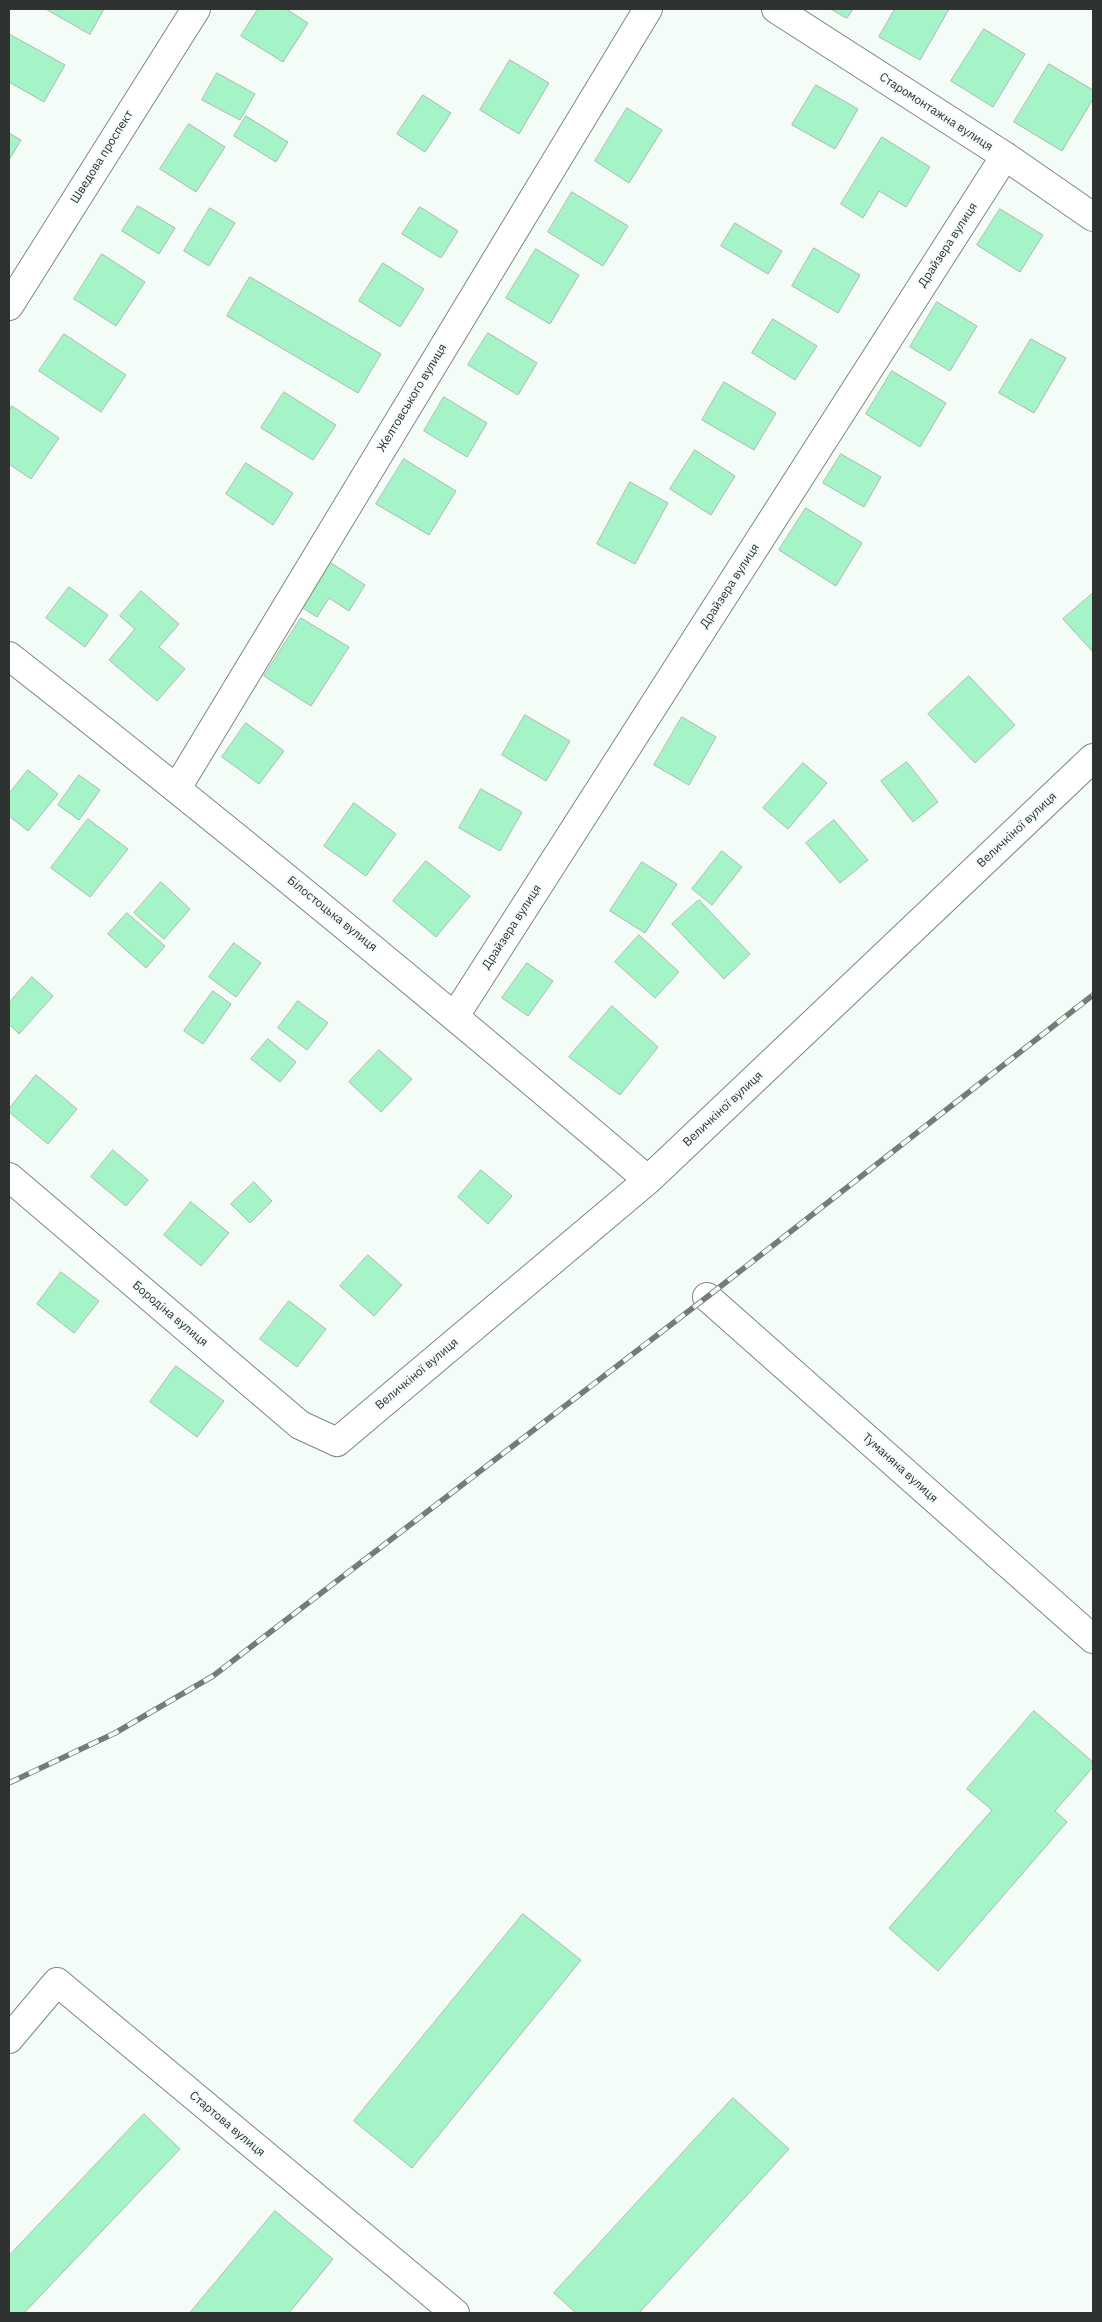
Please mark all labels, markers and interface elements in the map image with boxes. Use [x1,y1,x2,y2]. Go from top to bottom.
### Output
street label: Старомонтажна вулиця [877,70,995,154]
street label: Шведова проспект [68,108,136,206]
street label: Драйзера вулиця [915,200,981,290]
street label: Желтовського вулиця [374,341,450,455]
street label: Драйзера вулиця [697,541,763,631]
street label: Величкіної вулиця [974,789,1060,871]
street label: Білостоцька вулиця [284,873,380,955]
street label: Драйзера вулиця [479,882,545,972]
street label: Величкіної вулиця [680,1068,766,1150]
street label: Бородіна вулиця [129,1278,211,1350]
street label: Величкіної вулиця [373,1335,461,1413]
street label: Туманяна вулиця [859,1430,941,1506]
street label: Стартова вулиця [186,2088,268,2160]

